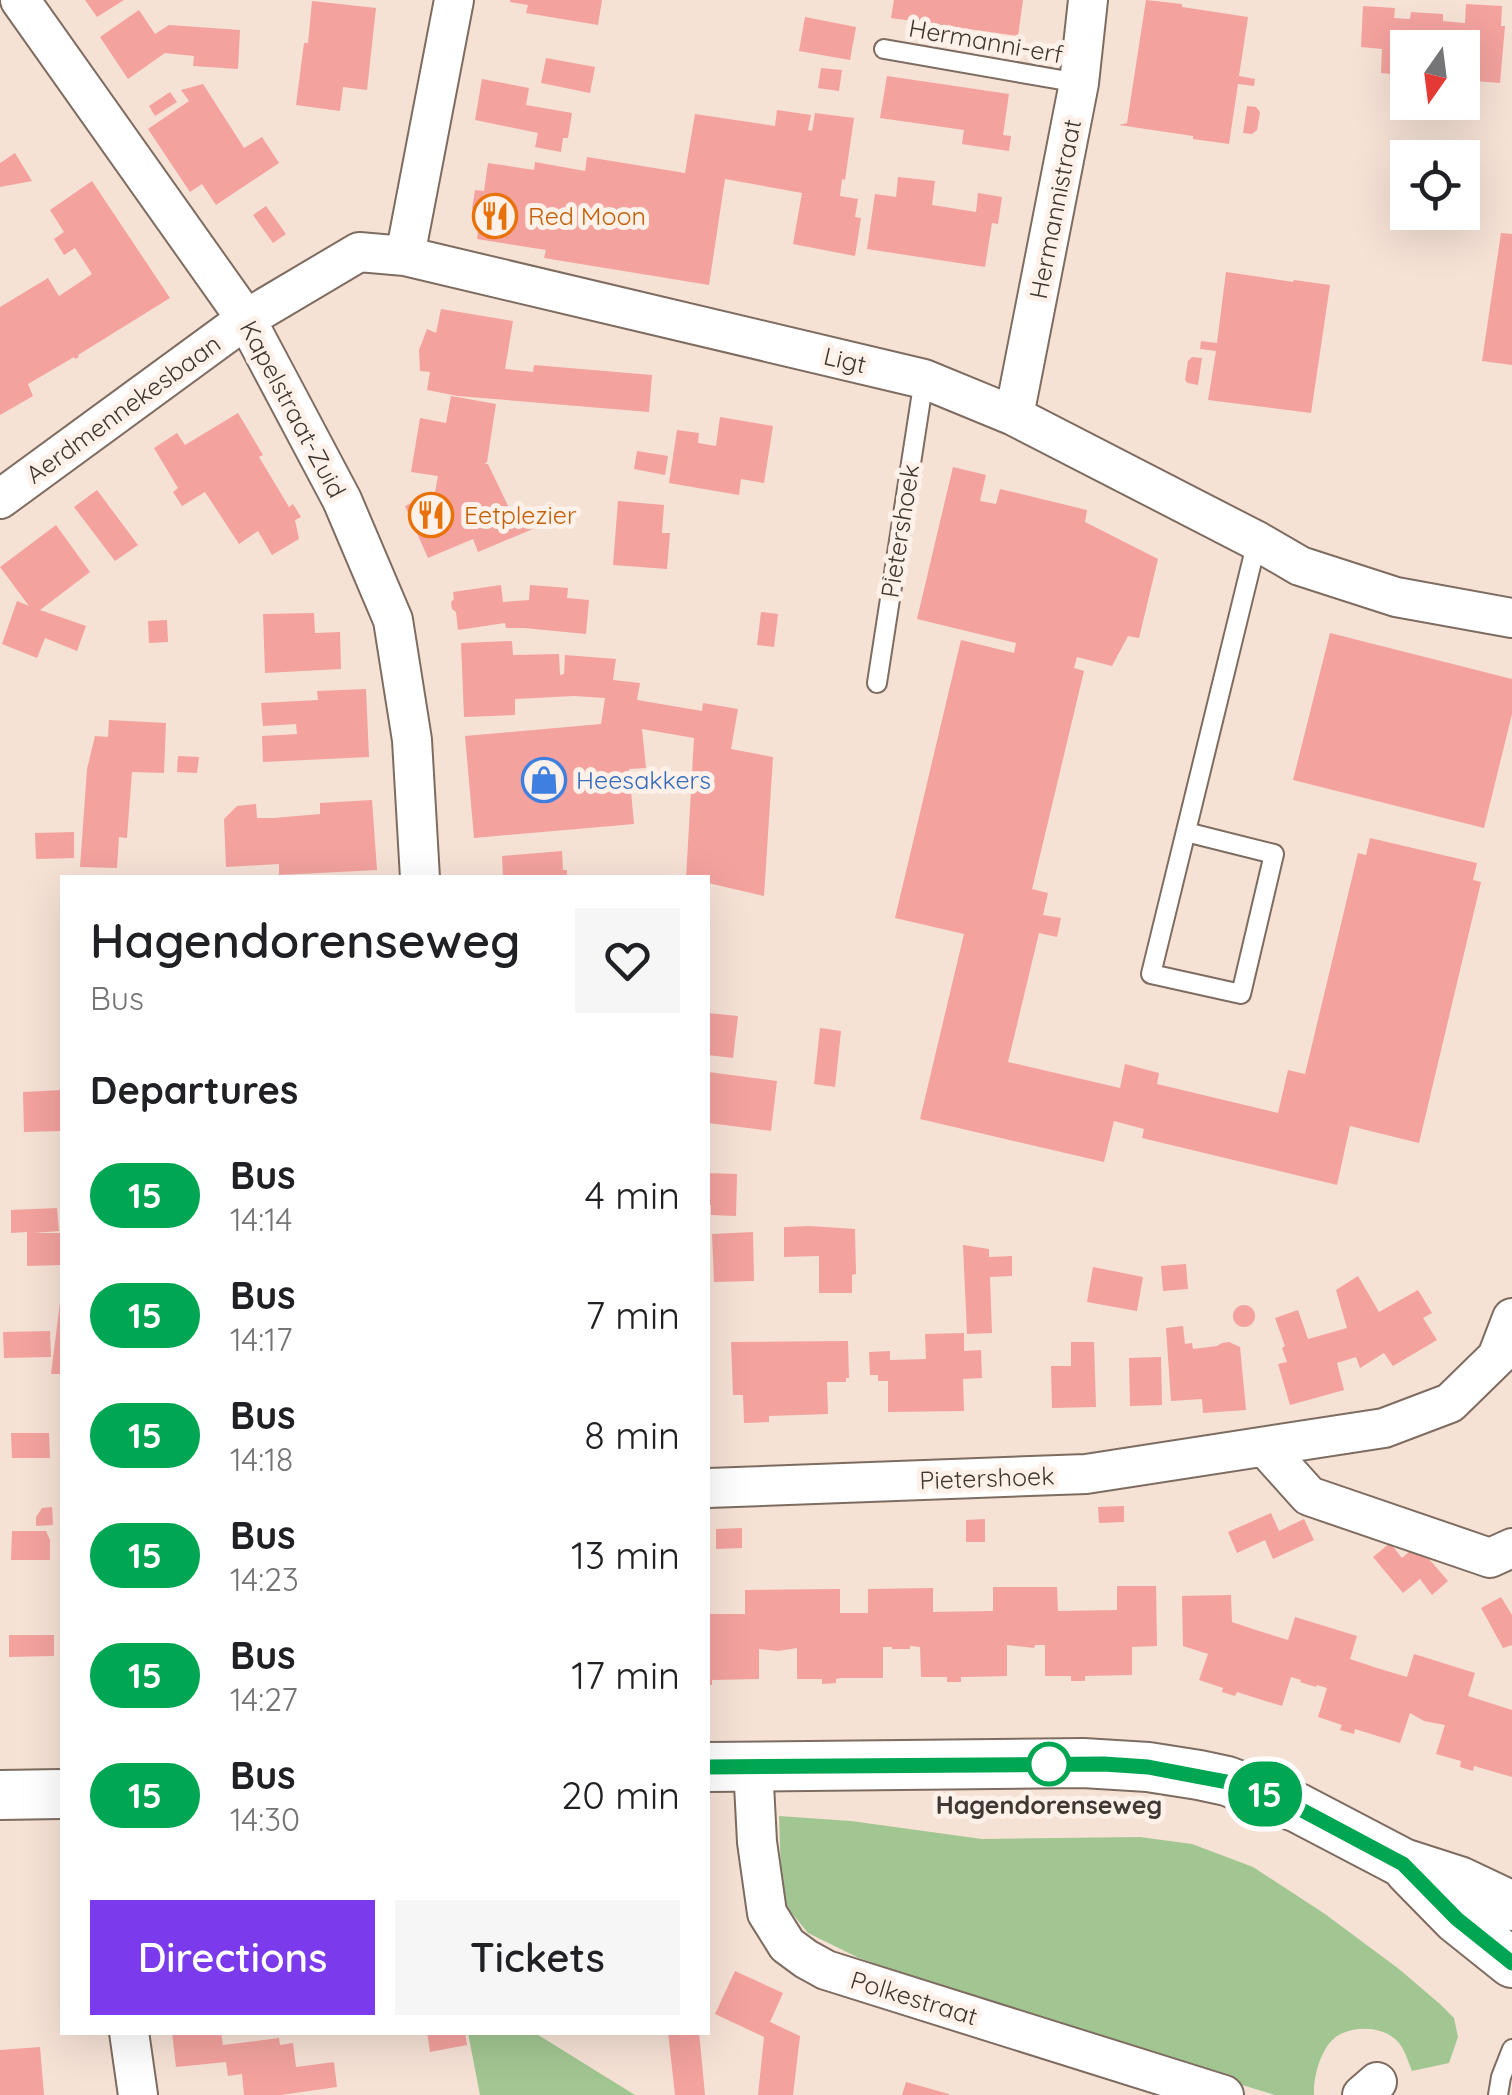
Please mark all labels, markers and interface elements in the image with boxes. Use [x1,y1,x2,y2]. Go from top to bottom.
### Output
street label: Hermanni-erf [906,12,1066,69]
north arrow [1390,30,1480,120]
map controls [1390,30,1480,230]
street label: Hermannistraat [1022,116,1087,301]
button: locate [1390,140,1480,230]
restaurant icon: Red Moon [472,193,518,239]
place label: Red Moon [528,200,646,231]
street label: Kapelstraat-Zuid [234,315,353,503]
street label: Aerdmennekesbaan [19,327,226,490]
street label: Ligt [821,340,869,379]
street label: Pietershoek [874,462,925,600]
restaurant icon: Eetplezier [408,492,454,538]
place label: Eetplezier [464,499,577,530]
shop icon: Heesakkers [521,757,567,803]
place label: Heesakkers [576,764,711,795]
button: heart [575,908,680,1013]
text: Hagendorenseweg [90,910,520,970]
text: Bus [90,978,144,1018]
text: Departures [90,1066,298,1114]
text: Bus [230,1151,296,1199]
text: 4 min [585,1171,680,1219]
text: 15 [128,1173,162,1217]
text: 14:14 [230,1199,292,1239]
text: Bus [230,1271,296,1319]
text: 7 min [585,1291,680,1339]
text: 15 [128,1293,162,1337]
text: 14:17 [230,1319,292,1359]
text: Bus [230,1391,296,1439]
text: 8 min [584,1411,680,1459]
text: 15 [128,1413,162,1457]
text: 14:18 [230,1439,293,1479]
street label: Pietershoek [919,1460,1055,1495]
text: Bus [230,1511,296,1559]
text: 13 min [571,1531,680,1579]
text: 15 [128,1533,162,1577]
text: 14:23 [230,1559,299,1599]
text: Bus [230,1631,296,1679]
text: 17 min [571,1651,680,1699]
text: 15 [128,1653,162,1697]
text: 14:27 [230,1679,298,1719]
marker: Hagendorenseweg [1028,1743,1070,1785]
text: Bus [230,1751,296,1799]
line badge: 15 [1220,1762,1310,1826]
text: 20 min [561,1771,680,1819]
text: 15 [1248,1772,1282,1816]
text: 15 [128,1773,162,1817]
place label: Hagendorenseweg [936,1789,1162,1820]
text: 14:30 [230,1799,300,1839]
button: Directions [90,1900,375,2015]
button: Tickets [395,1900,680,2015]
street label: Polkestraat [847,1964,981,2031]

